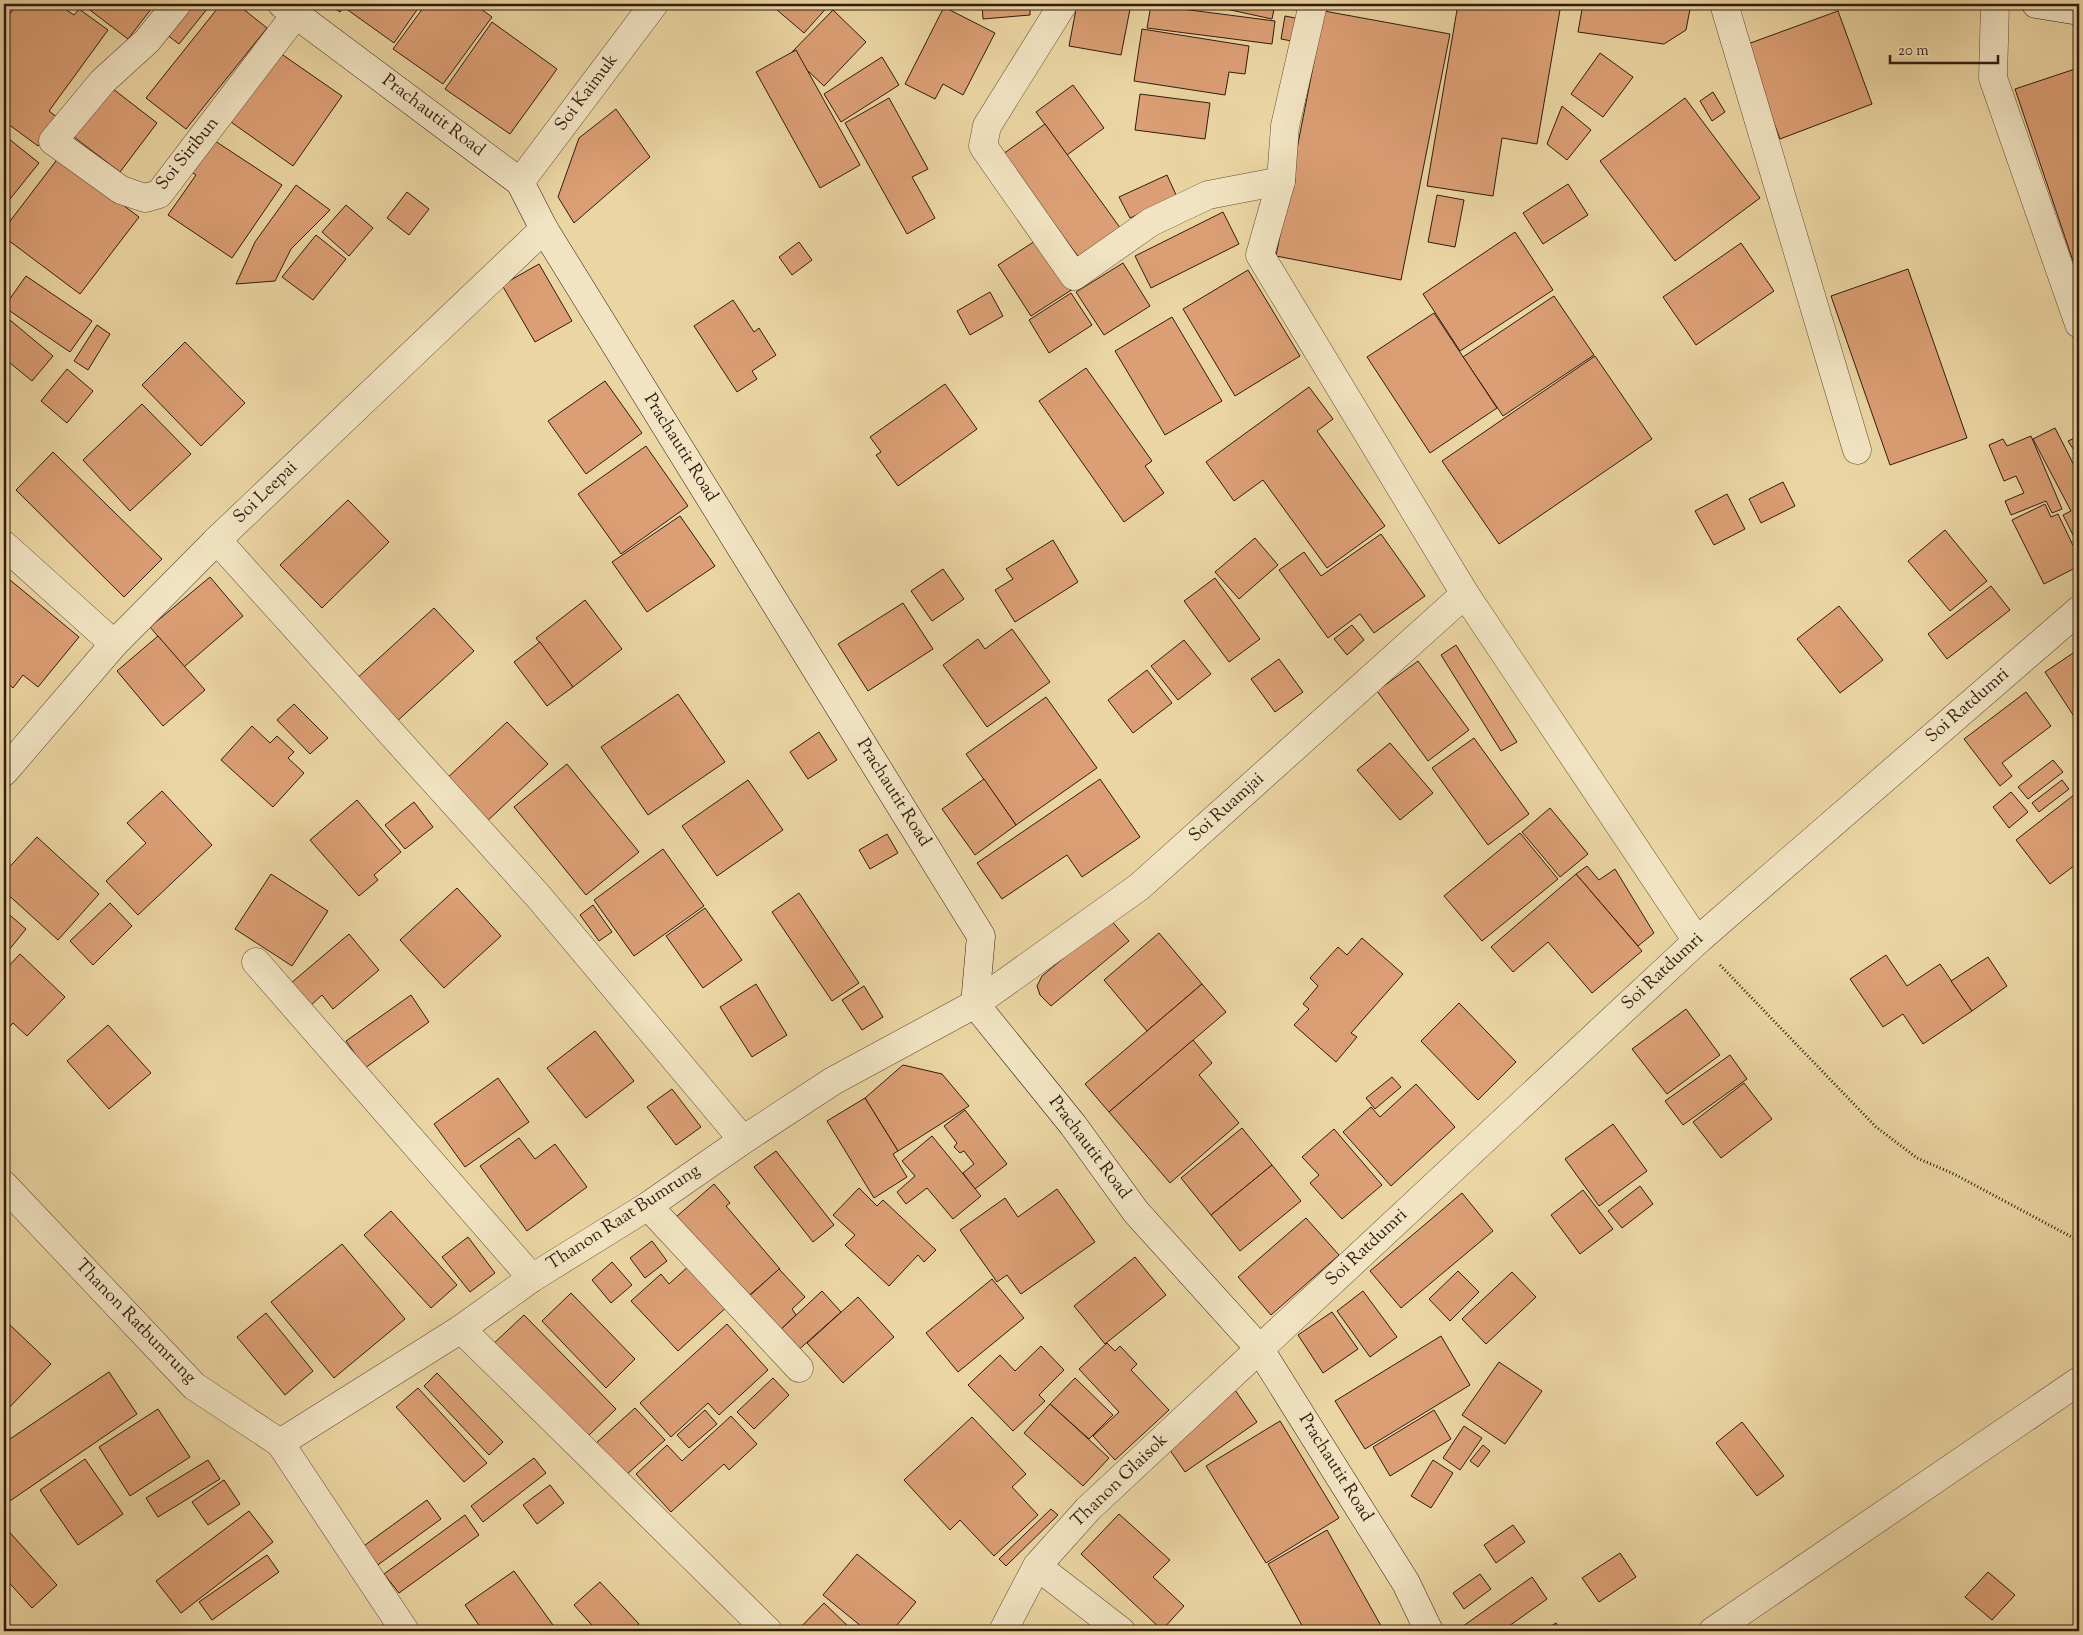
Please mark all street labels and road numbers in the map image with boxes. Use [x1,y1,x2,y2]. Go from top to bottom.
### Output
street label: Soi Kaimuk [549,49,625,137]
street label: Prachautit Road [376,68,490,164]
street label: Soi Siribun [150,111,226,196]
street label: Prachautit Road [636,389,724,507]
street label: Soi Leepai [228,456,304,530]
street label: Soi Ratdumri [1920,662,2016,750]
street label: Prachautit Road [849,734,937,852]
street label: Soi Ruamjai [1184,767,1270,849]
street label: Soi Ratdumri [1616,927,1710,1017]
street label: Prachautit Road [1041,1091,1137,1205]
street label: Thanon Raat Bumrung [542,1158,706,1277]
street label: Soi Ratdumri [1320,1203,1414,1293]
street label: Thanon Ratbumrung [68,1254,202,1390]
street label: Prachautit Road [1291,1409,1379,1527]
street label: Thanon Glaisok [1066,1428,1175,1534]

